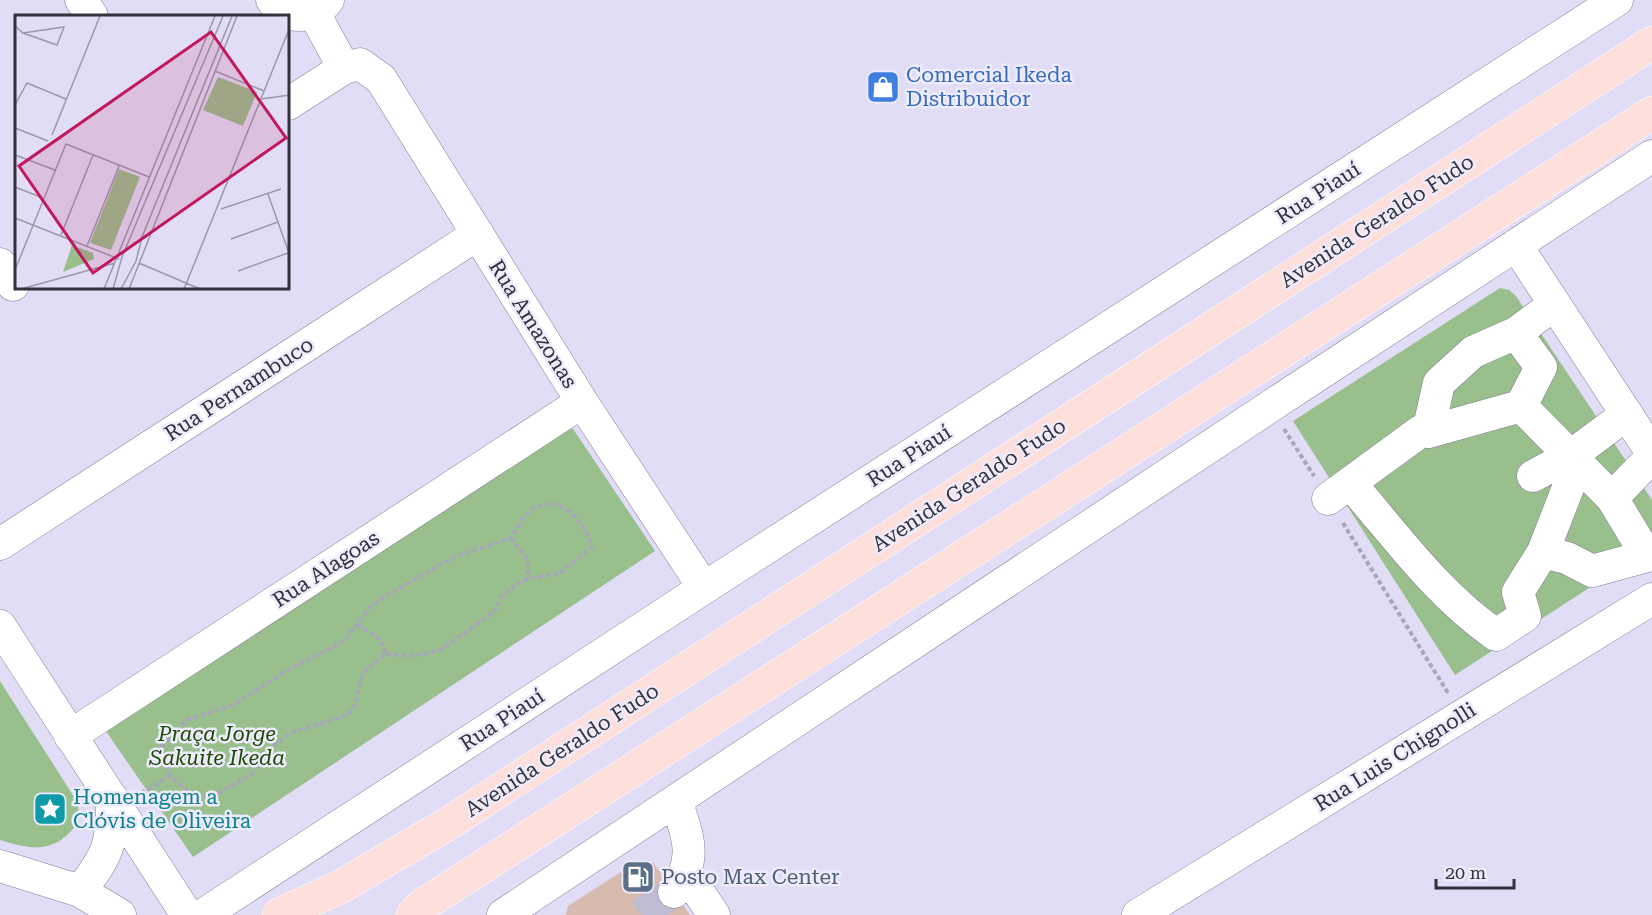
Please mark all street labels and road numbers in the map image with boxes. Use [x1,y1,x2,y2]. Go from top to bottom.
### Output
street label: Avenida Geraldo Fudo [1276,149,1478,293]
street label: Rua Piauí [1271,157,1365,229]
street label: Rua Amazonas [484,255,582,393]
street label: Rua Pernambuco [160,332,318,446]
street label: Avenida Geraldo Fudo [868,413,1070,557]
street label: Rua Piauí [862,420,956,492]
street label: Rua Alagoas [268,526,384,612]
street label: Avenida Geraldo Fudo [461,678,663,822]
street label: Rua Piauí [455,684,549,756]
street label: Rua Luis Chignolli [1310,698,1480,816]

